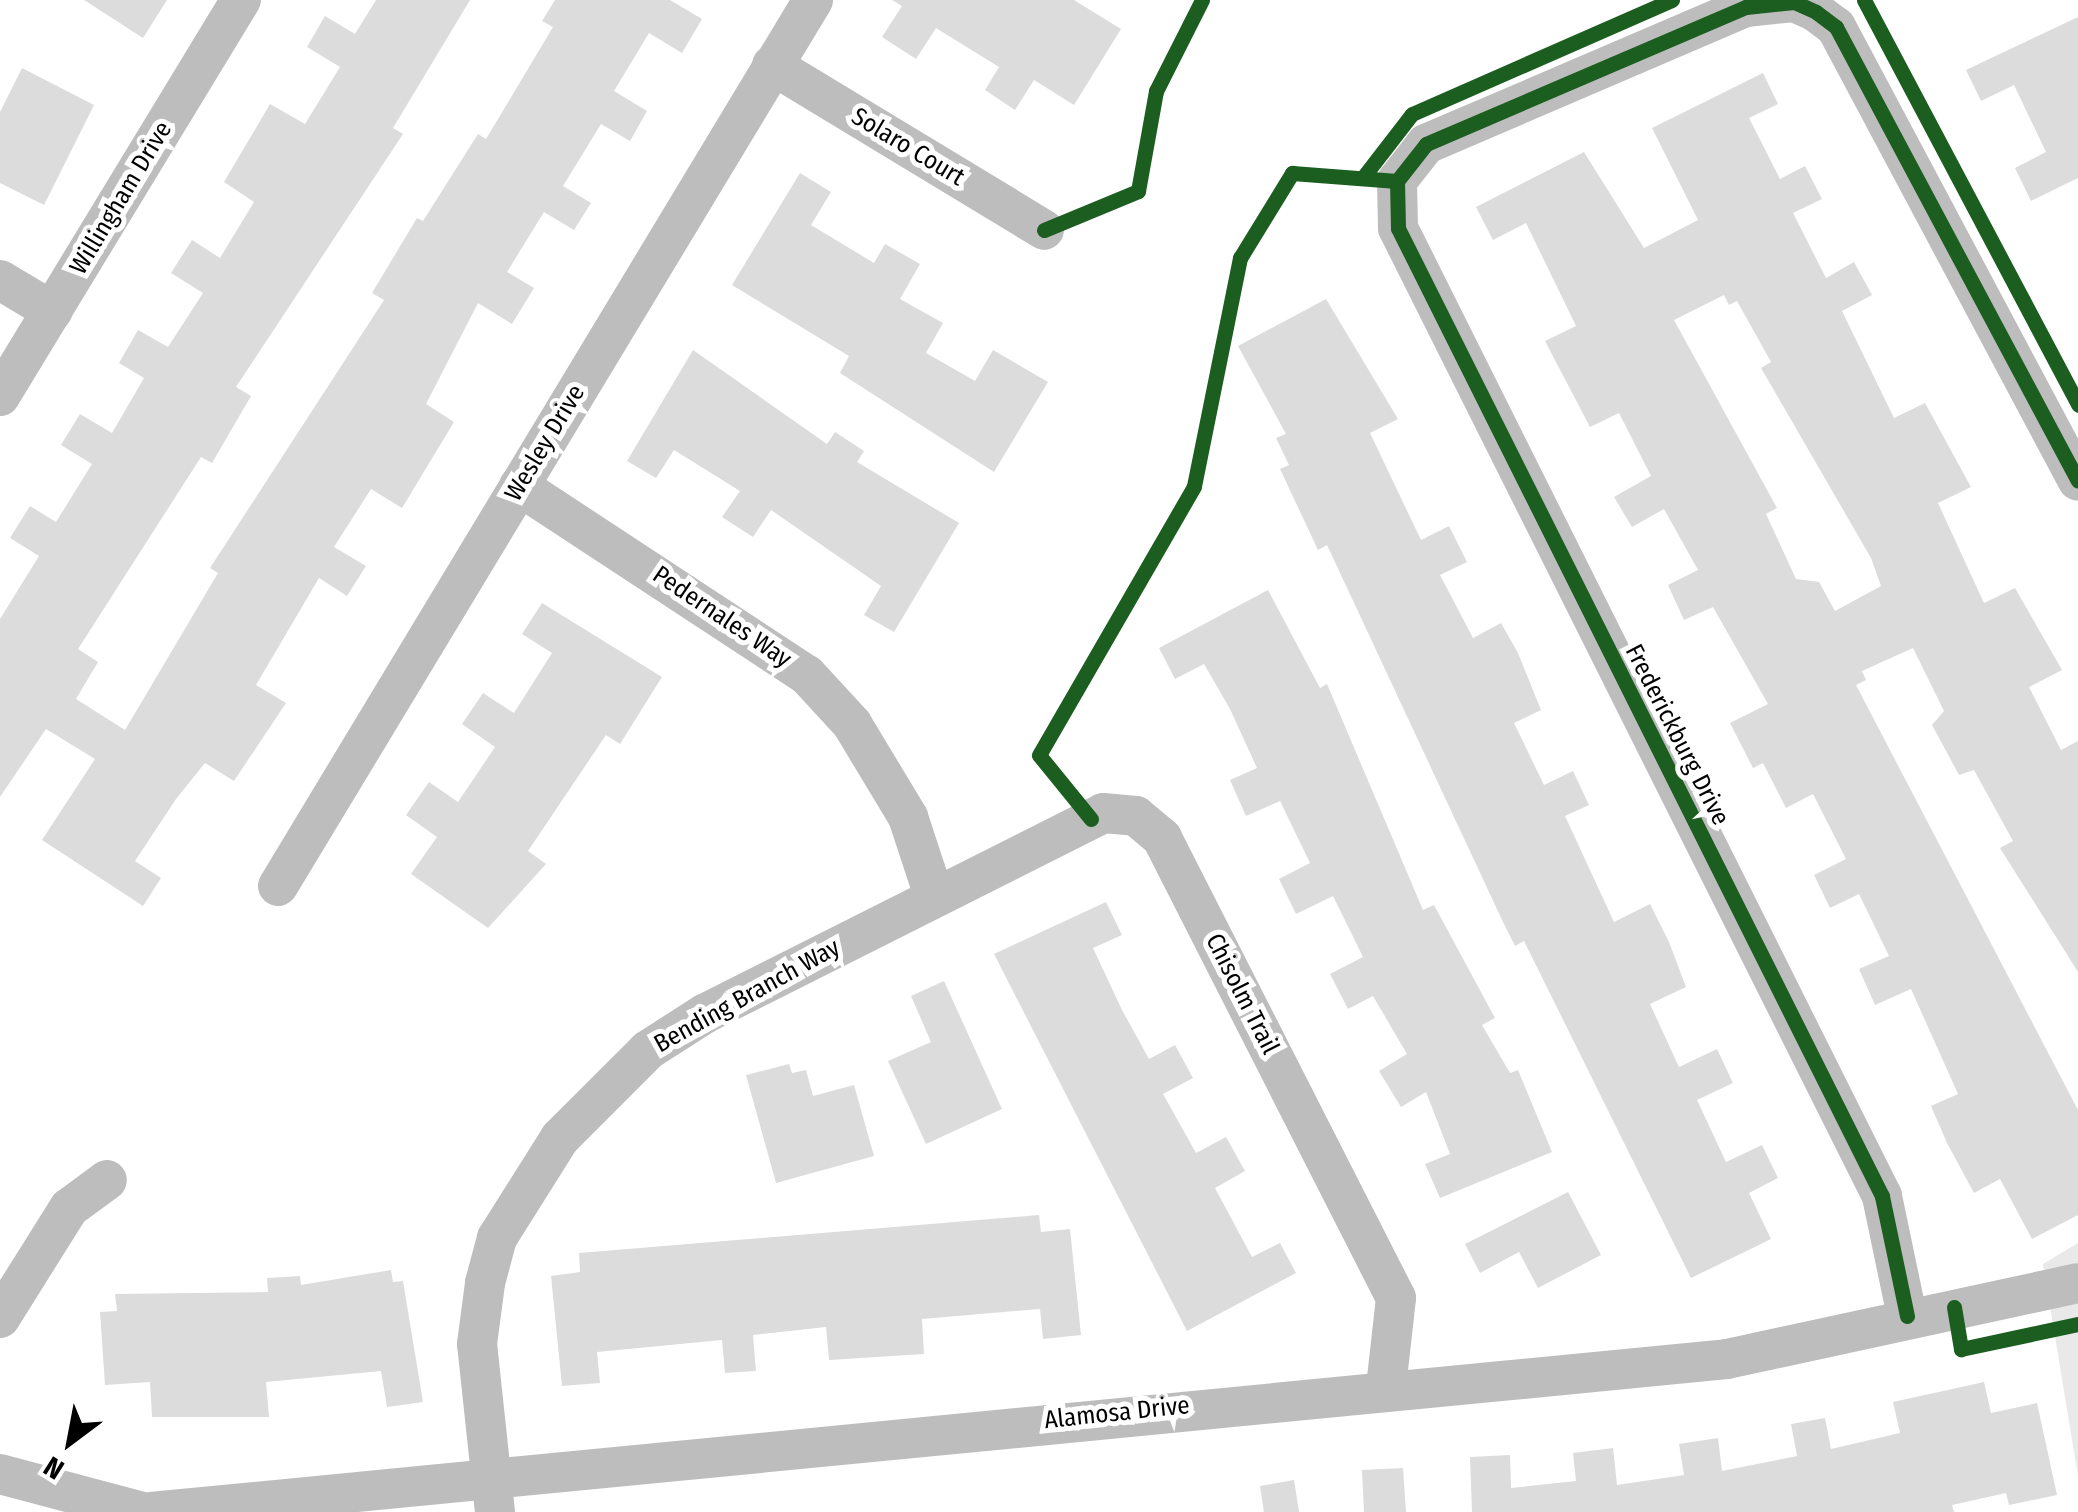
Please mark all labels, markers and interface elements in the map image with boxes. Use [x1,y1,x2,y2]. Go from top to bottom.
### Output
street label: Solaro Court [846,102,970,192]
street label: Willingham Drive [64,116,178,280]
street label: Wesley Drive [499,379,591,507]
street label: Pedernales Way [647,560,797,674]
street label: Frederickburg Drive [1618,640,1736,830]
street label: Chisolm Trail [1199,929,1285,1059]
street label: Bending Branch Way [649,933,845,1059]
street label: Alamosa Drive [1043,1390,1191,1436]
north arrow [20,1392,120,1492]
text: N [38,1449,70,1486]

